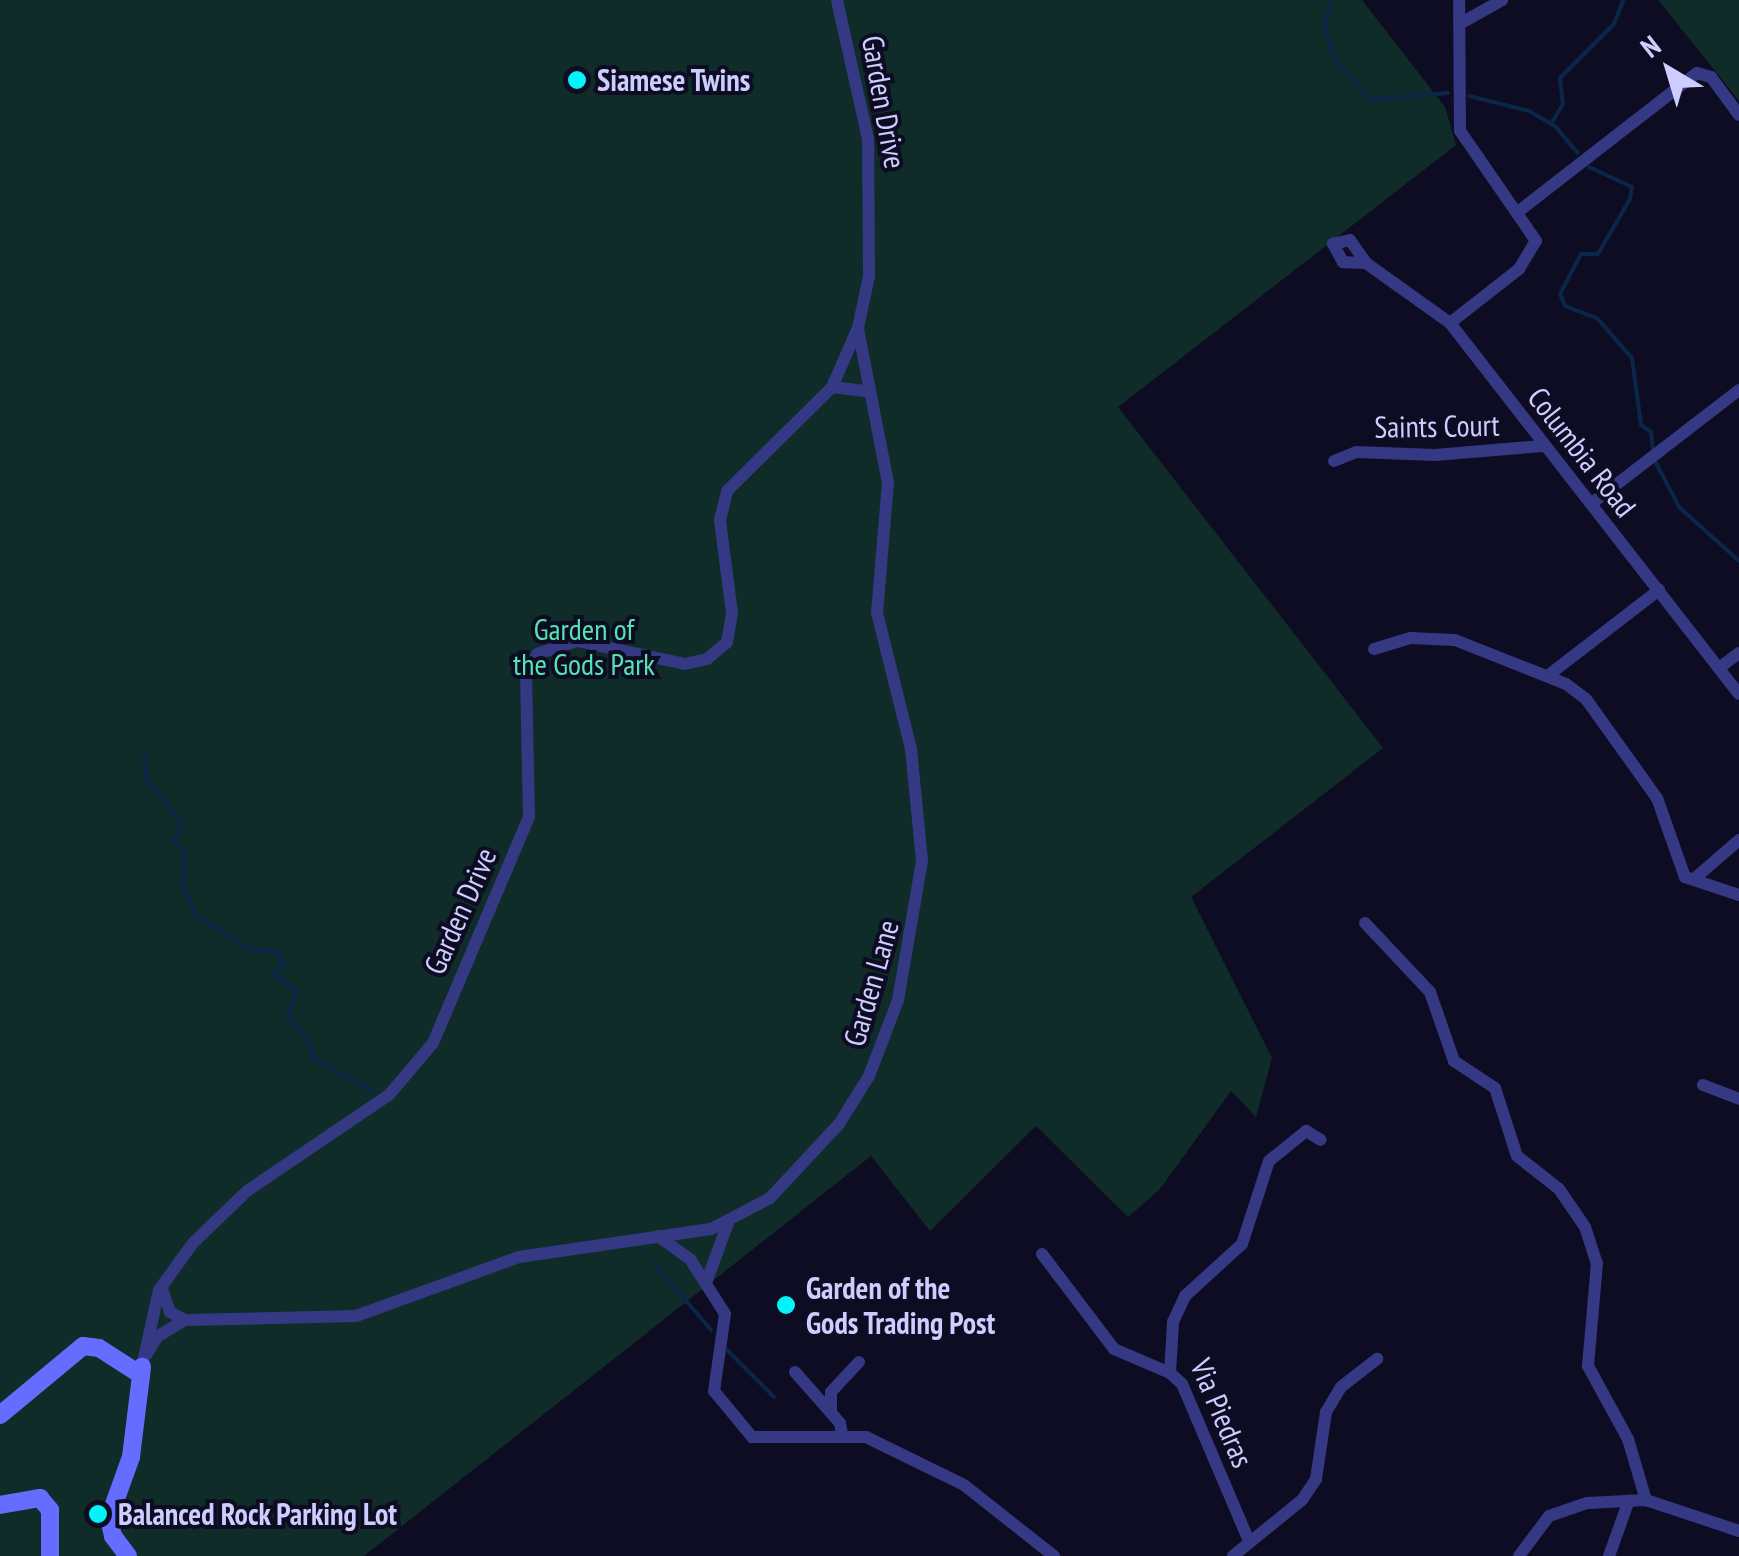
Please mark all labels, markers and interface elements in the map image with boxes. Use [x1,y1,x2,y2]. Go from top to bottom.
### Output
north arrow [1619,20,1719,120]
text: N [1633,27,1668,65]
street label: Garden Drive [855,33,913,171]
place label: Siamese Twins [597,62,751,98]
marker: Siamese Twins [566,69,588,91]
street label: Columbia Road [1520,380,1644,524]
street label: Saints Court [1374,407,1500,445]
park label: Garden of the Gods Park [513,611,655,682]
street label: Garden Drive [416,842,504,980]
street label: Garden Lane [836,916,906,1050]
place label: Garden of the Gods Trading Post [806,1270,996,1340]
marker: Garden of the Gods Trading Post [775,1294,797,1316]
street label: Via Piedras [1183,1353,1261,1473]
place label: Balanced Rock Parking Lot [118,1496,398,1532]
marker: Balanced Rock Parking Lot [87,1503,109,1525]

